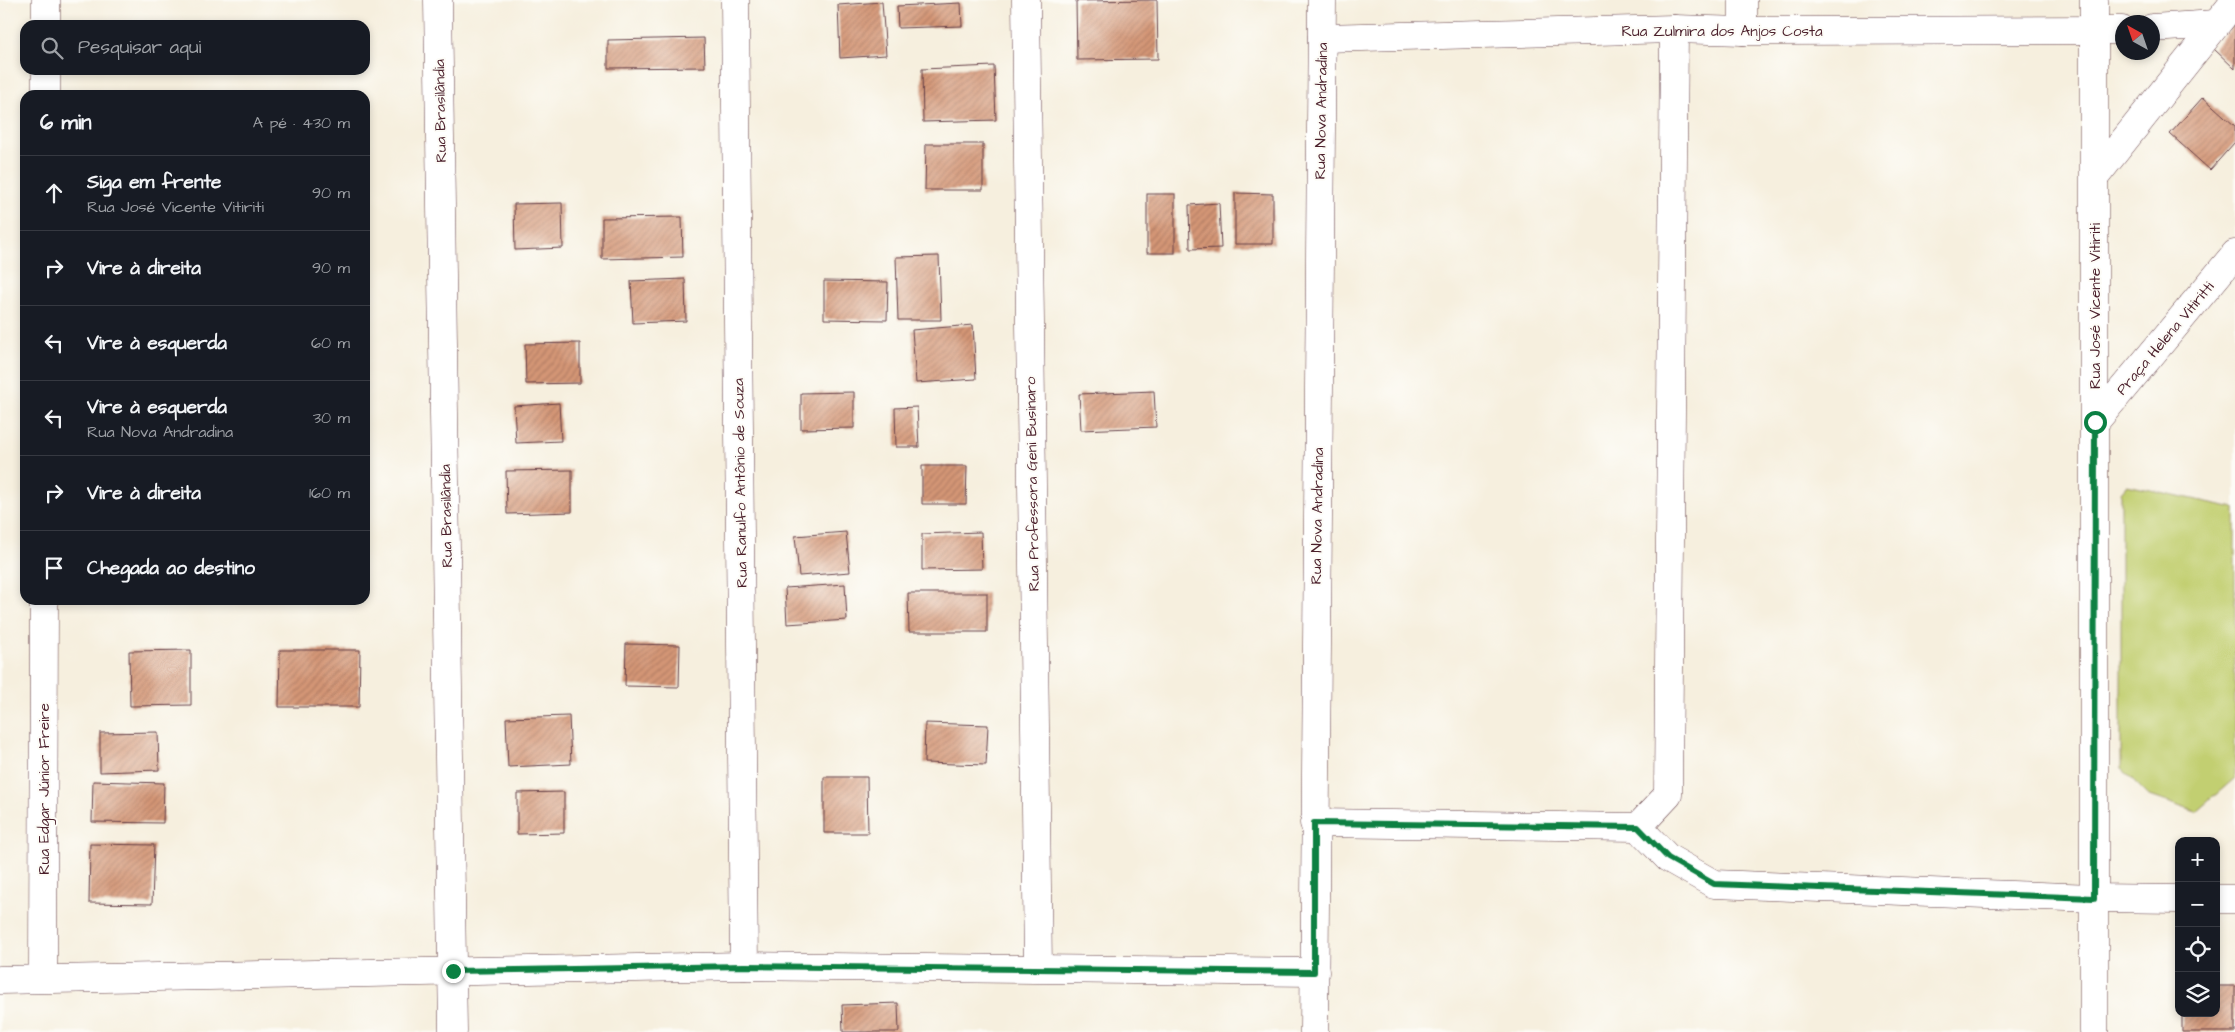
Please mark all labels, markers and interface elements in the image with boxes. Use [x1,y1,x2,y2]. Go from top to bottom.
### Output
north arrow [2115,15,2160,60]
search box [20,20,370,75]
street label: Rua Zulmira dos Anjos Costa [1621,21,1823,42]
icon: search [38,34,66,62]
text: Pesquisar aqui [78,34,201,61]
street label: Rua Nova Andradina [1310,42,1333,180]
street label: Rua Brasilândia [429,59,452,163]
text: 6 min [40,108,92,137]
text: A pé · 430 m [253,112,350,134]
text: Siga em frente [87,169,221,196]
icon: ahead [40,179,68,207]
text: 90 m [312,182,350,204]
text: Rua José Vicente Vitiriti [87,196,264,218]
street label: Rua José Vicente Vitiriti [2085,222,2106,389]
icon: right [40,254,68,282]
text: Vire à direita [87,255,201,282]
text: 90 m [312,257,350,279]
street label: Praça Helena Vitiritti [2112,276,2220,400]
icon: left [40,329,68,357]
text: Vire à esquerda [87,330,227,357]
text: 60 m [311,332,350,354]
street label: Rua Professora Geni Businaro [1020,376,1045,592]
street label: Rua Ranulfo Antônio de Souza [728,378,753,588]
text: Vire à esquerda [87,394,227,421]
icon: left [40,404,68,432]
text: 30 m [313,407,350,429]
route start [2084,411,2107,434]
text: Rua Nova Andradina [87,421,233,443]
street label: Rua Nova Andradina [1306,447,1329,585]
street label: Rua Brasilândia [435,464,458,568]
icon: right [40,479,68,507]
text: Vire à direita [87,480,201,507]
text: 160 m [309,482,350,504]
icon: arrive [40,554,68,582]
text: Chegada ao destino [87,555,255,582]
street label: Rua Edgar Júnior Freire [34,703,56,875]
map controls [2175,837,2220,1017]
button: + [2175,837,2220,882]
button: − [2175,882,2220,927]
button: locate [2175,927,2220,972]
route end [442,960,465,983]
button: layers [2175,972,2220,1017]

